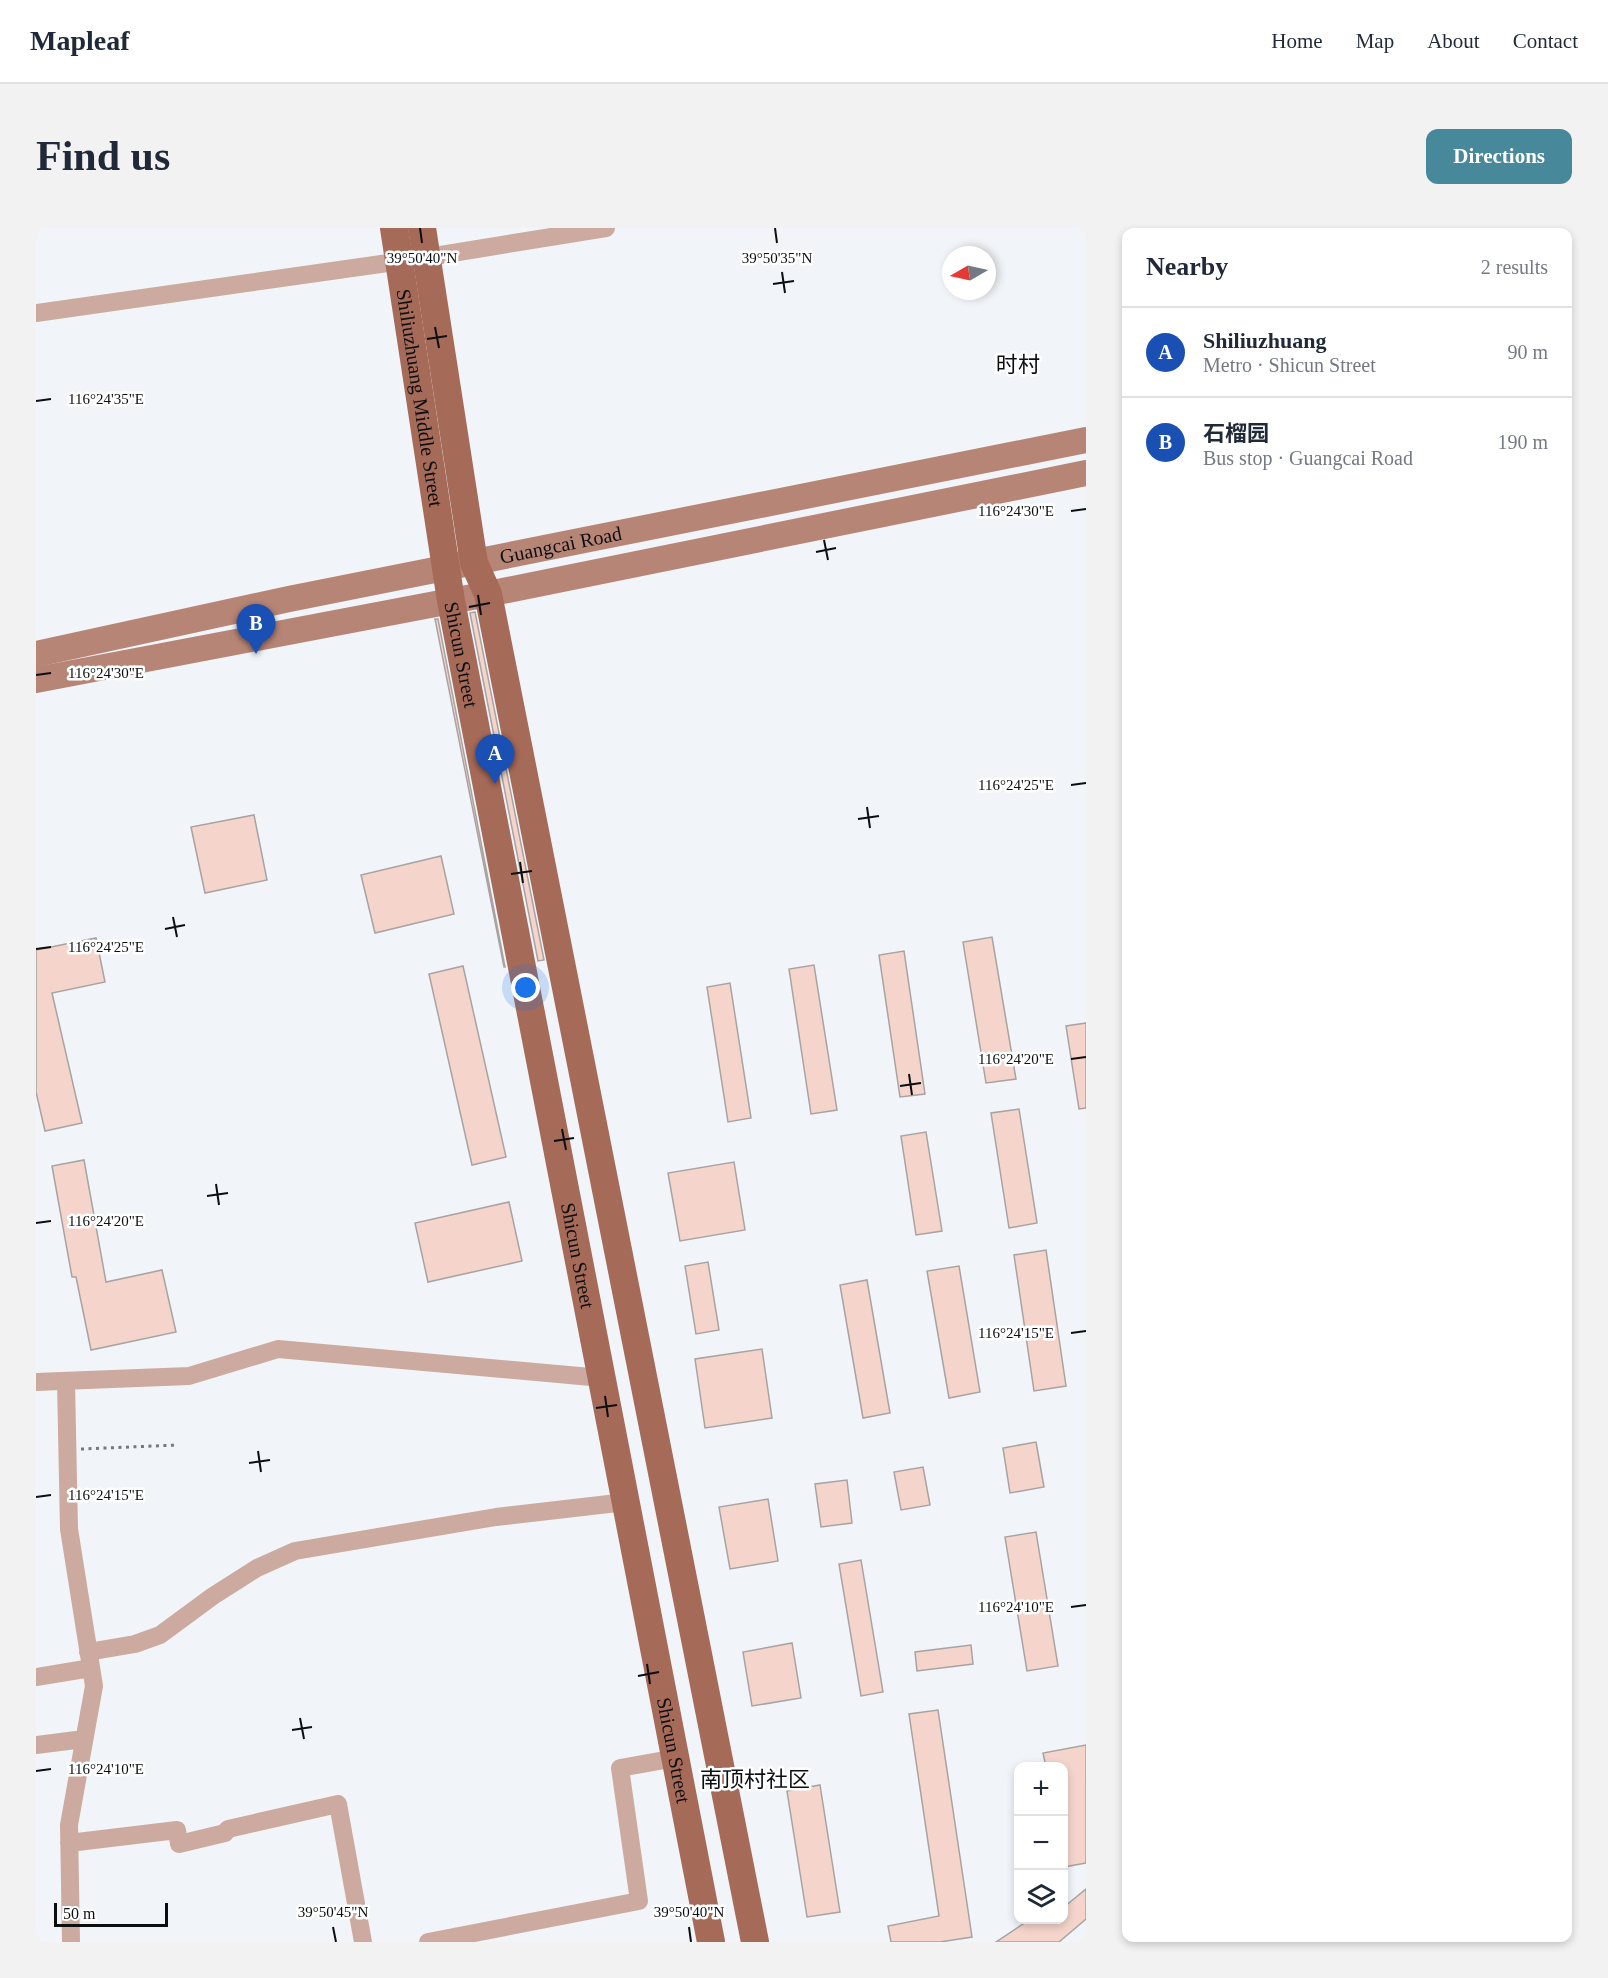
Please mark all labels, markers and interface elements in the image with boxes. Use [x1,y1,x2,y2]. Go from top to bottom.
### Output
text: Mapleaf [30,25,130,56]
text: Home [1271,29,1323,53]
text: Map [1356,29,1394,53]
text: About [1427,29,1480,53]
text: Contact [1513,29,1578,53]
button: Directions [1426,129,1572,184]
text: Find us [36,133,170,179]
north arrow [942,246,996,300]
text: 39°50'40"N [387,250,457,266]
text: 39°50'35"N [742,250,812,266]
text: Nearby [1146,252,1228,281]
text: 2 results [1481,256,1548,278]
street label: Shiliuzhuang Middle Street [392,288,448,509]
text: Shiliuzhuang [1203,328,1327,353]
text: A [1158,341,1173,363]
text: 90 m [1507,341,1548,363]
district label: 时村 [996,352,1040,377]
text: Metro · Shicun Street [1203,354,1376,376]
text: 116°24'35"E [68,391,144,407]
text: 石榴园 [1203,421,1269,446]
text: B [1159,431,1172,453]
text: 190 m [1497,431,1548,453]
text: Bus stop · Guangcai Road [1203,447,1413,469]
text: 116°24'30"E [978,503,1054,519]
street label: Guangcai Road [498,522,624,568]
street label: Shicun Street [440,600,482,710]
pin: B [236,604,276,654]
text: 116°24'30"E [68,665,144,681]
pin: A [476,734,514,784]
text: 116°24'25"E [978,777,1054,793]
text: 116°24'25"E [68,939,144,955]
your location [511,973,540,1002]
text: 116°24'20"E [978,1051,1054,1067]
street label: Shicun Street [557,1201,599,1311]
text: 116°24'20"E [68,1213,144,1229]
text: 116°24'15"E [978,1325,1054,1341]
text: 116°24'15"E [68,1487,144,1503]
text: 116°24'10"E [978,1599,1054,1615]
street label: Shicun Street [653,1696,695,1805]
text: 116°24'10"E [68,1761,144,1777]
map controls [1014,1762,1068,1924]
button: + [1014,1762,1068,1816]
district label: 南顶村社区 [700,1767,810,1792]
button: − [1014,1816,1068,1870]
button: layers [1014,1870,1068,1924]
scale bar [54,1900,168,1928]
text: 39°50'45"N [298,1904,368,1920]
text: 39°50'40"N [654,1904,724,1920]
text: 50 m [63,1905,95,1922]

